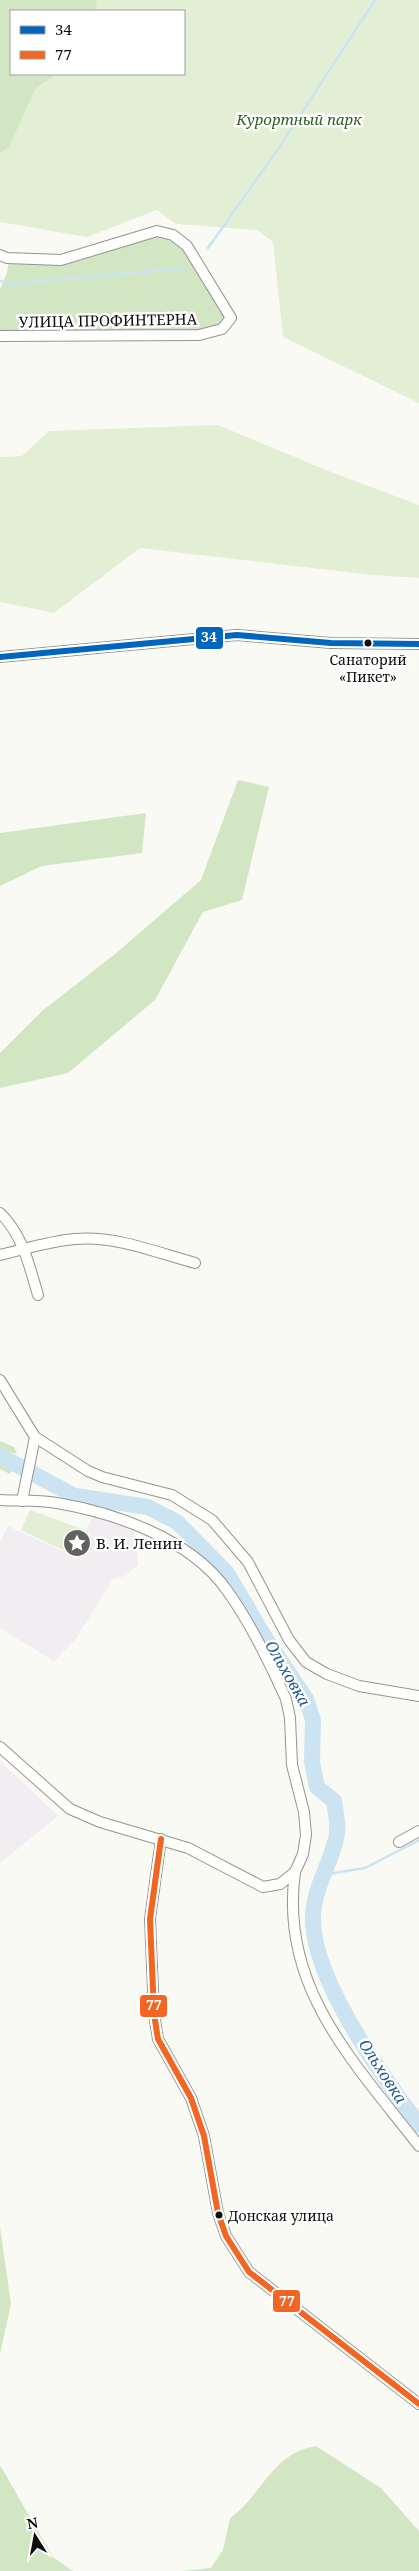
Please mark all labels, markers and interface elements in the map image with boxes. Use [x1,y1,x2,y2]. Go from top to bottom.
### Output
legend [10,10,185,75]
text: 34 [55,19,72,39]
text: 77 [55,44,72,64]
park label: Курортный парк [235,109,362,129]
street label: УЛИЦА ПРОФИНТЕРНА [19,308,198,332]
line badge: 34 [195,626,224,650]
text: 34 [201,627,217,646]
marker: Санаторий «Пикет» [363,638,373,648]
place label: Санаторий «Пикет» [329,650,407,686]
place icon: В. И. Ленин [62,1528,92,1558]
place label: В. И. Ленин [96,1533,182,1553]
water label: Ольховка [260,1636,316,1710]
line badge: 77 [139,1994,168,2018]
text: 77 [146,1995,162,2014]
water label: Ольховка [354,2034,412,2108]
place label: Донская улица [228,2206,334,2225]
marker: Донская улица [214,2210,224,2220]
line badge: 77 [272,2289,301,2313]
text: 77 [279,2291,295,2310]
north arrow [10,2511,60,2561]
text: N [25,2512,40,2533]

